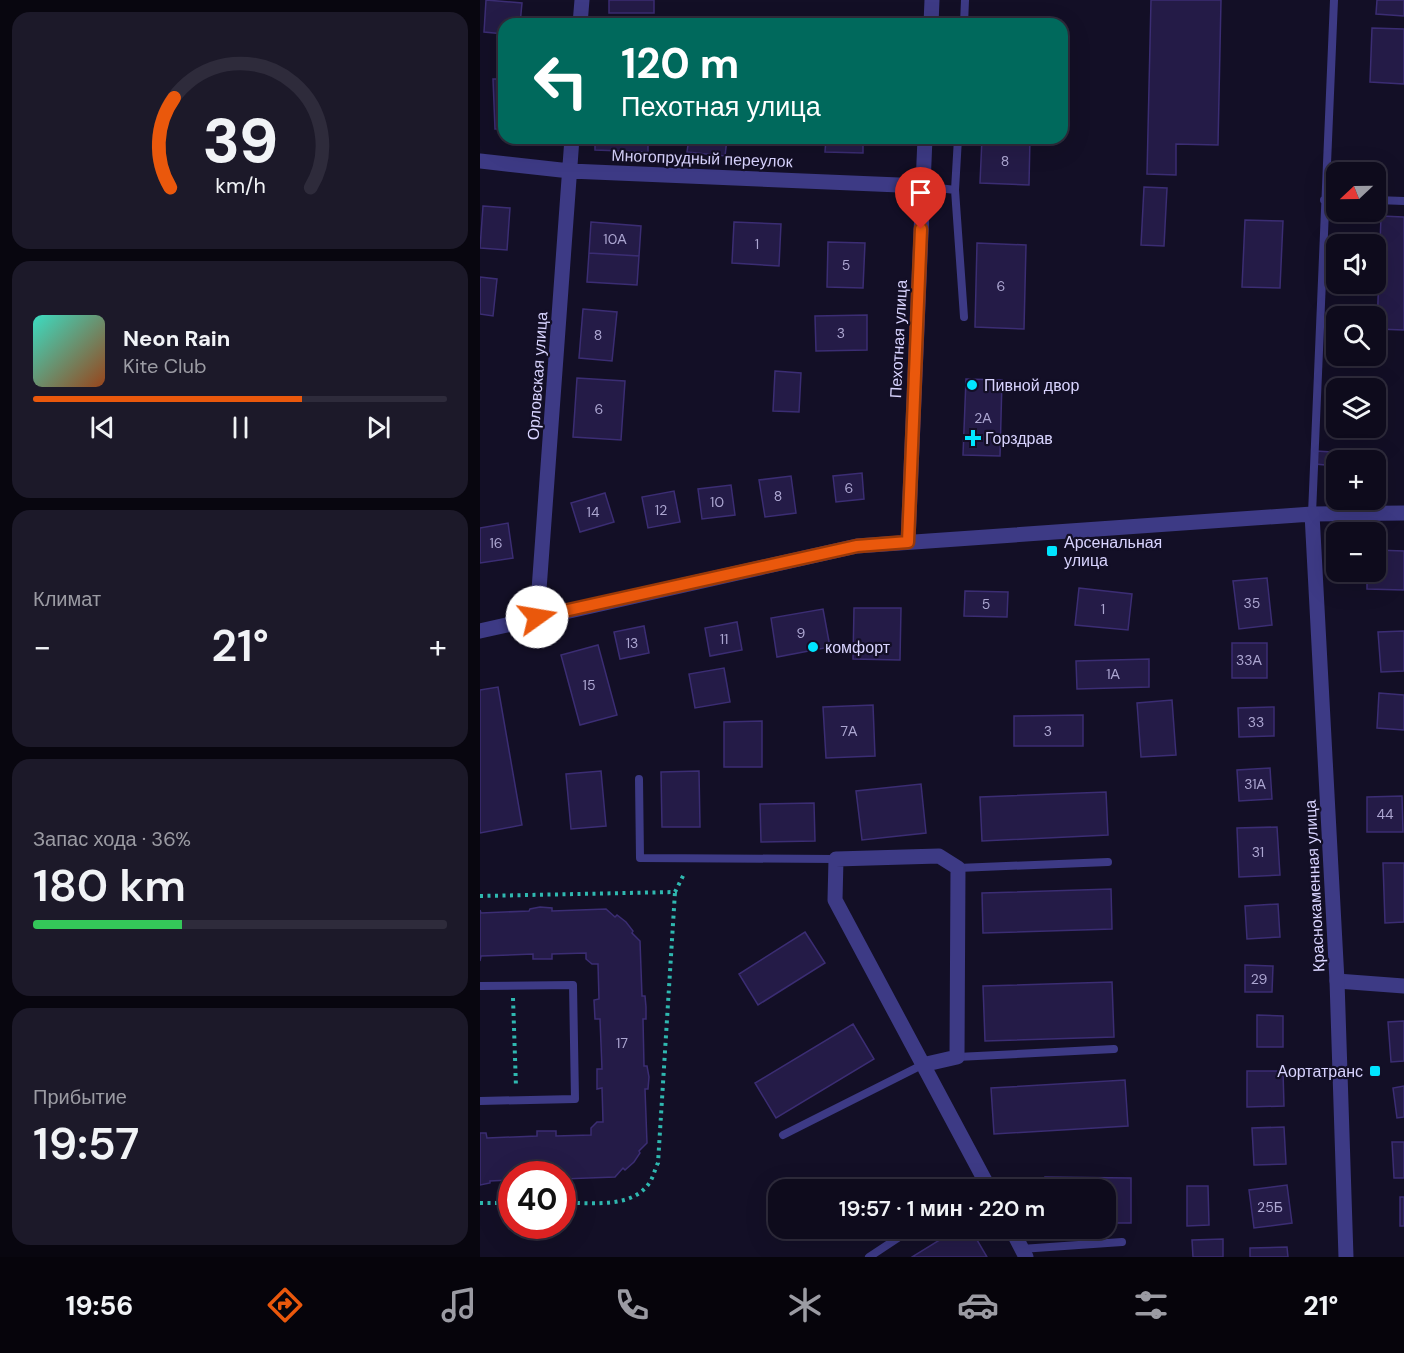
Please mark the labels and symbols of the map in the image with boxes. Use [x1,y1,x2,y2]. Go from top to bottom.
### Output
street label: Многопрудный переулок [611,145,794,172]
house number: 8 [1001,152,1009,170]
north arrow [1326,162,1386,222]
pin [895,167,946,229]
house number: 10А [603,230,627,248]
house number: 1 [755,235,759,253]
house number: 5 [842,256,850,274]
house number: 6 [997,277,1005,295]
street label: Пехотная улица [885,279,912,399]
street label: Орловская улица [523,311,552,441]
house number: 3 [837,324,845,342]
house number: 8 [594,326,602,344]
place label: Пивной двор [984,375,1079,396]
marker: Пивной двор [965,378,979,392]
house number: 6 [595,400,603,418]
house number: 2А [974,409,992,427]
place label: Горздрав [985,428,1053,449]
marker: Горздрав [966,431,980,445]
house number: 6 [845,479,853,497]
house number: 8 [774,487,782,505]
house number: 10 [710,493,724,511]
house number: 12 [655,501,667,519]
house number: 14 [587,503,600,521]
place label: Арсенальная улица [1064,532,1162,571]
house number: 16 [489,534,503,552]
marker: Арсенальная улица [1045,544,1059,558]
position arrow [505,585,569,649]
house number: 35 [1244,594,1260,612]
house number: 5 [982,595,990,613]
house number: 1 [1101,600,1105,618]
house number: 9 [797,624,806,642]
house number: 11 [720,630,728,648]
house number: 13 [626,634,638,652]
place label: комфорт [825,637,891,658]
marker: комфорт [806,640,820,654]
house number: 33А [1236,651,1263,669]
house number: 1А [1106,665,1121,683]
house number: 15 [583,676,595,694]
house number: 33 [1248,713,1264,731]
house number: 7А [841,722,858,740]
house number: 3 [1044,722,1052,740]
house number: 31А [1244,775,1267,793]
street label: Краснокаменная улица [1299,799,1329,973]
house number: 44 [1377,805,1394,823]
house number: 31 [1252,843,1264,861]
house number: 29 [1251,970,1268,988]
house number: 17 [616,1034,628,1052]
place label: Аортатранс [1277,1061,1363,1082]
marker: Аортатранс [1368,1064,1382,1078]
speed limit sign: 40 [498,1161,576,1239]
house number: 25Б [1257,1198,1283,1216]

